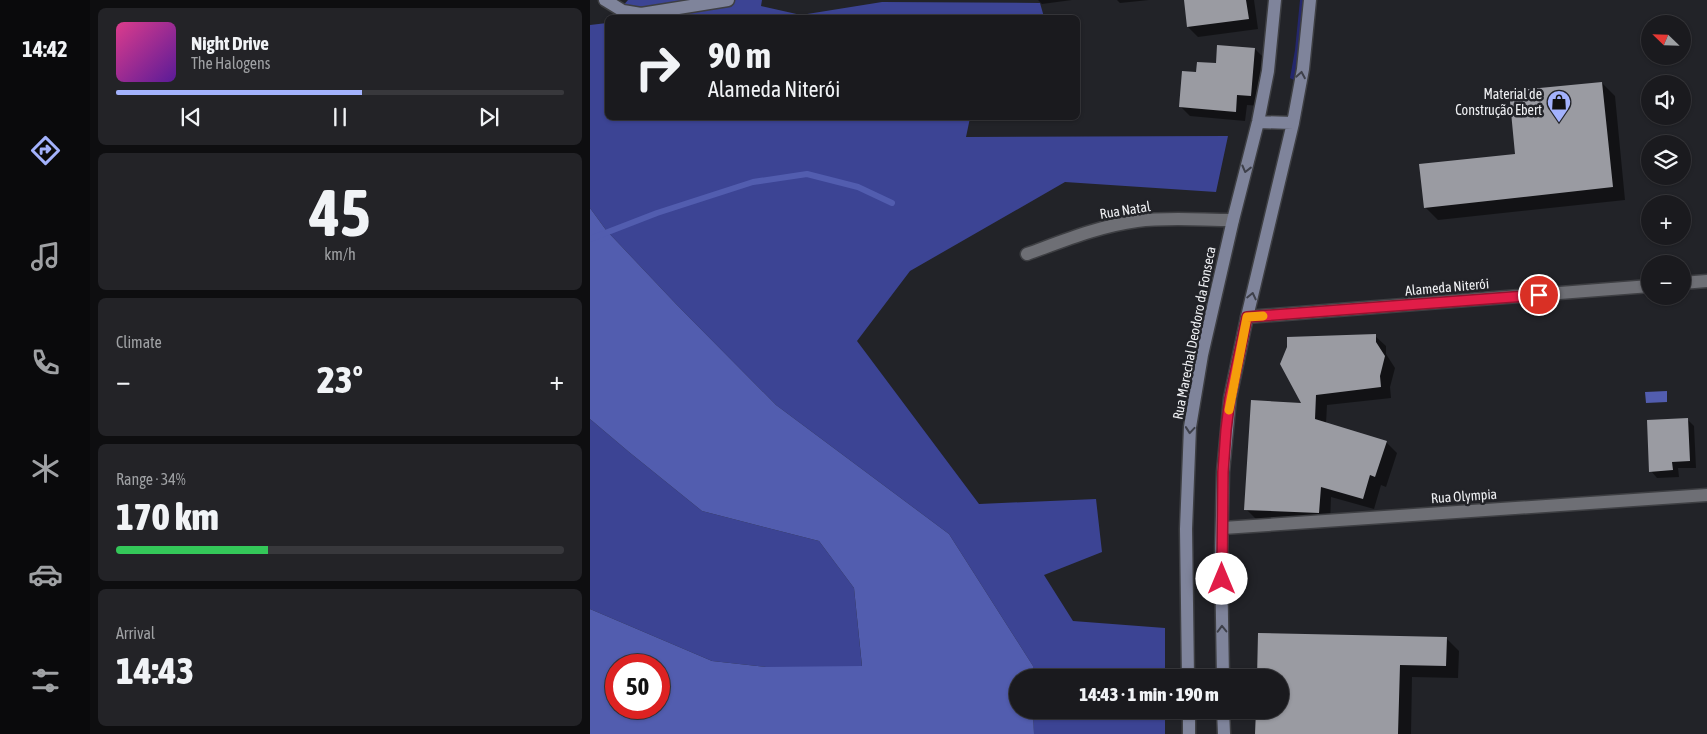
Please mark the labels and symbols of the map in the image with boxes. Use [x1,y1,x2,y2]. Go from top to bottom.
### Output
north arrow [1641,15,1691,65]
one-way arrow [1296,71,1306,80]
place label: Material de Construção Ebert [1455,86,1542,118]
shop icon: Material de Construção Ebert [1546,89,1572,123]
one-way arrow [1241,164,1252,173]
street label: Rua Natal [1098,198,1152,222]
street label: Rua Marechal Deodoro da Fonseca [1169,245,1219,421]
pin [1518,274,1560,316]
street label: Alameda Niterói [1404,275,1490,299]
one-way arrow [1246,292,1257,301]
one-way arrow [1185,427,1196,435]
street label: Rua Olympia [1430,486,1498,506]
position arrow [1195,552,1247,604]
one-way arrow [1217,625,1227,632]
speed limit sign: 50 [605,654,670,719]

